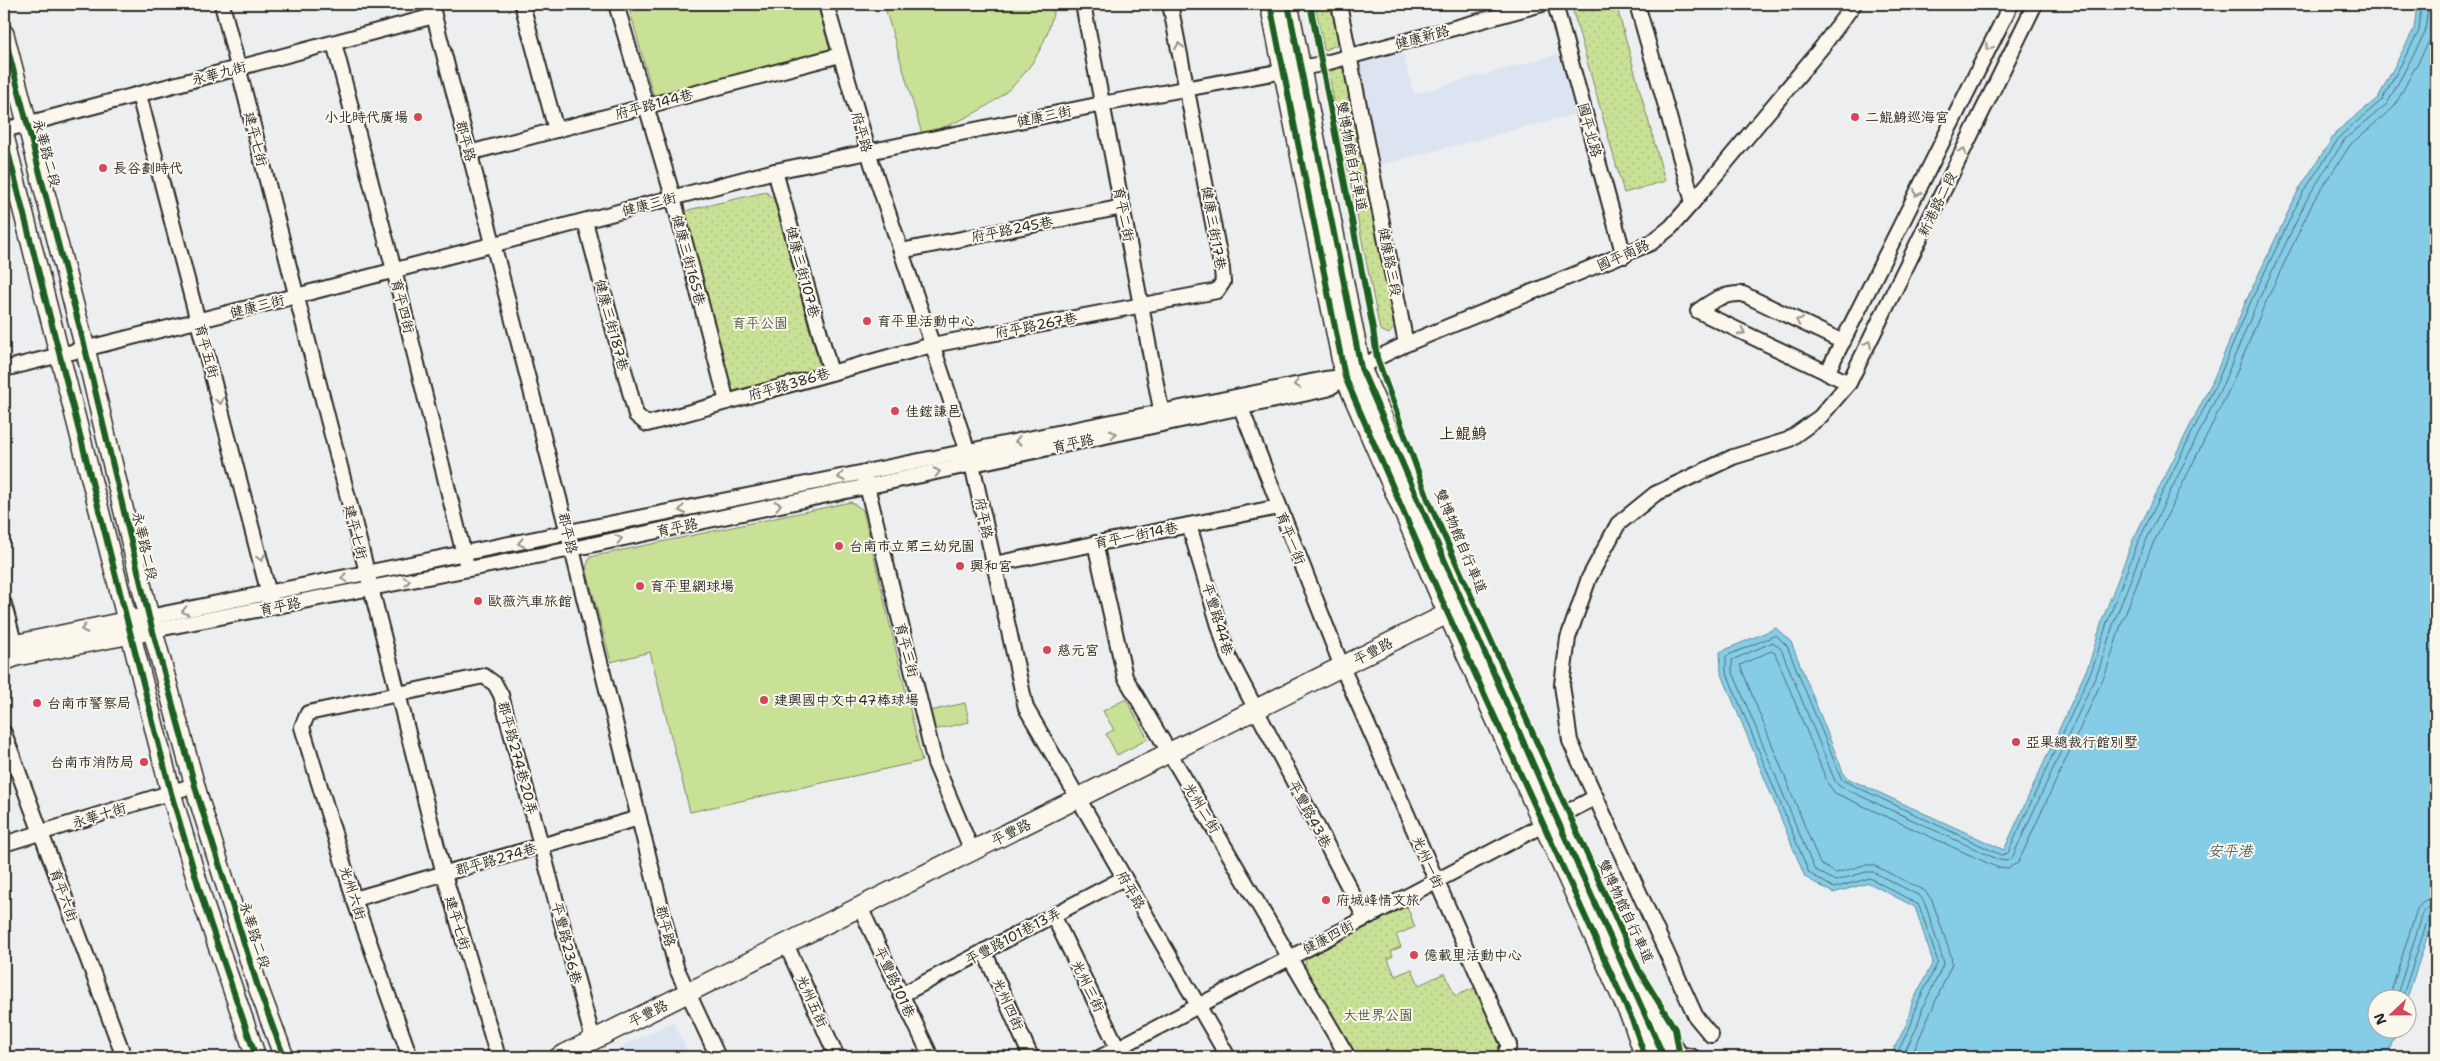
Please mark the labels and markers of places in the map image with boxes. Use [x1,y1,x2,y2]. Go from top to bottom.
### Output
place label: 小北時代廣場 [324,108,408,126]
place label: 二鯤鯓巡海宮 [1865,108,1949,126]
marker: 小北時代廣場 [412,111,424,123]
marker: 二鯤鯓巡海宮 [1849,111,1861,123]
place label: 長谷劃時代 [113,159,183,177]
marker: 長谷劃時代 [97,162,109,174]
place label: 育平里活動中心 [877,312,975,330]
marker: 育平里活動中心 [861,315,873,327]
place label: 佳鋐謙邑 [905,402,961,420]
marker: 佳鋐謙邑 [889,405,901,417]
place label: 台南市立第三幼兒園 [849,537,975,555]
marker: 台南市立第三幼兒園 [833,540,845,552]
place label: 興和宮 [970,557,1012,575]
marker: 興和宮 [954,560,966,572]
place label: 育平里網球場 [650,577,734,595]
marker: 育平里網球場 [634,580,646,592]
place label: 歐薇汽車旅館 [488,592,572,610]
marker: 歐薇汽車旅館 [472,595,484,607]
place label: 慈元宮 [1057,641,1099,659]
marker: 慈元宮 [1041,644,1053,656]
place label: 建興國中文中47棒球場 [774,691,919,709]
place label: 台南市警察局 [47,694,131,712]
marker: 建興國中文中47棒球場 [758,694,770,706]
marker: 台南市警察局 [31,697,43,709]
place label: 亞果總裁行館別墅 [2026,733,2138,751]
marker: 亞果總裁行館別墅 [2010,736,2022,748]
place label: 台南市消防局 [50,753,134,771]
marker: 台南市消防局 [138,756,150,768]
place label: 府城峰情文旅 [1336,891,1420,909]
marker: 府城峰情文旅 [1320,894,1332,906]
place label: 億載里活動中心 [1424,946,1522,964]
marker: 億載里活動中心 [1408,949,1420,961]

